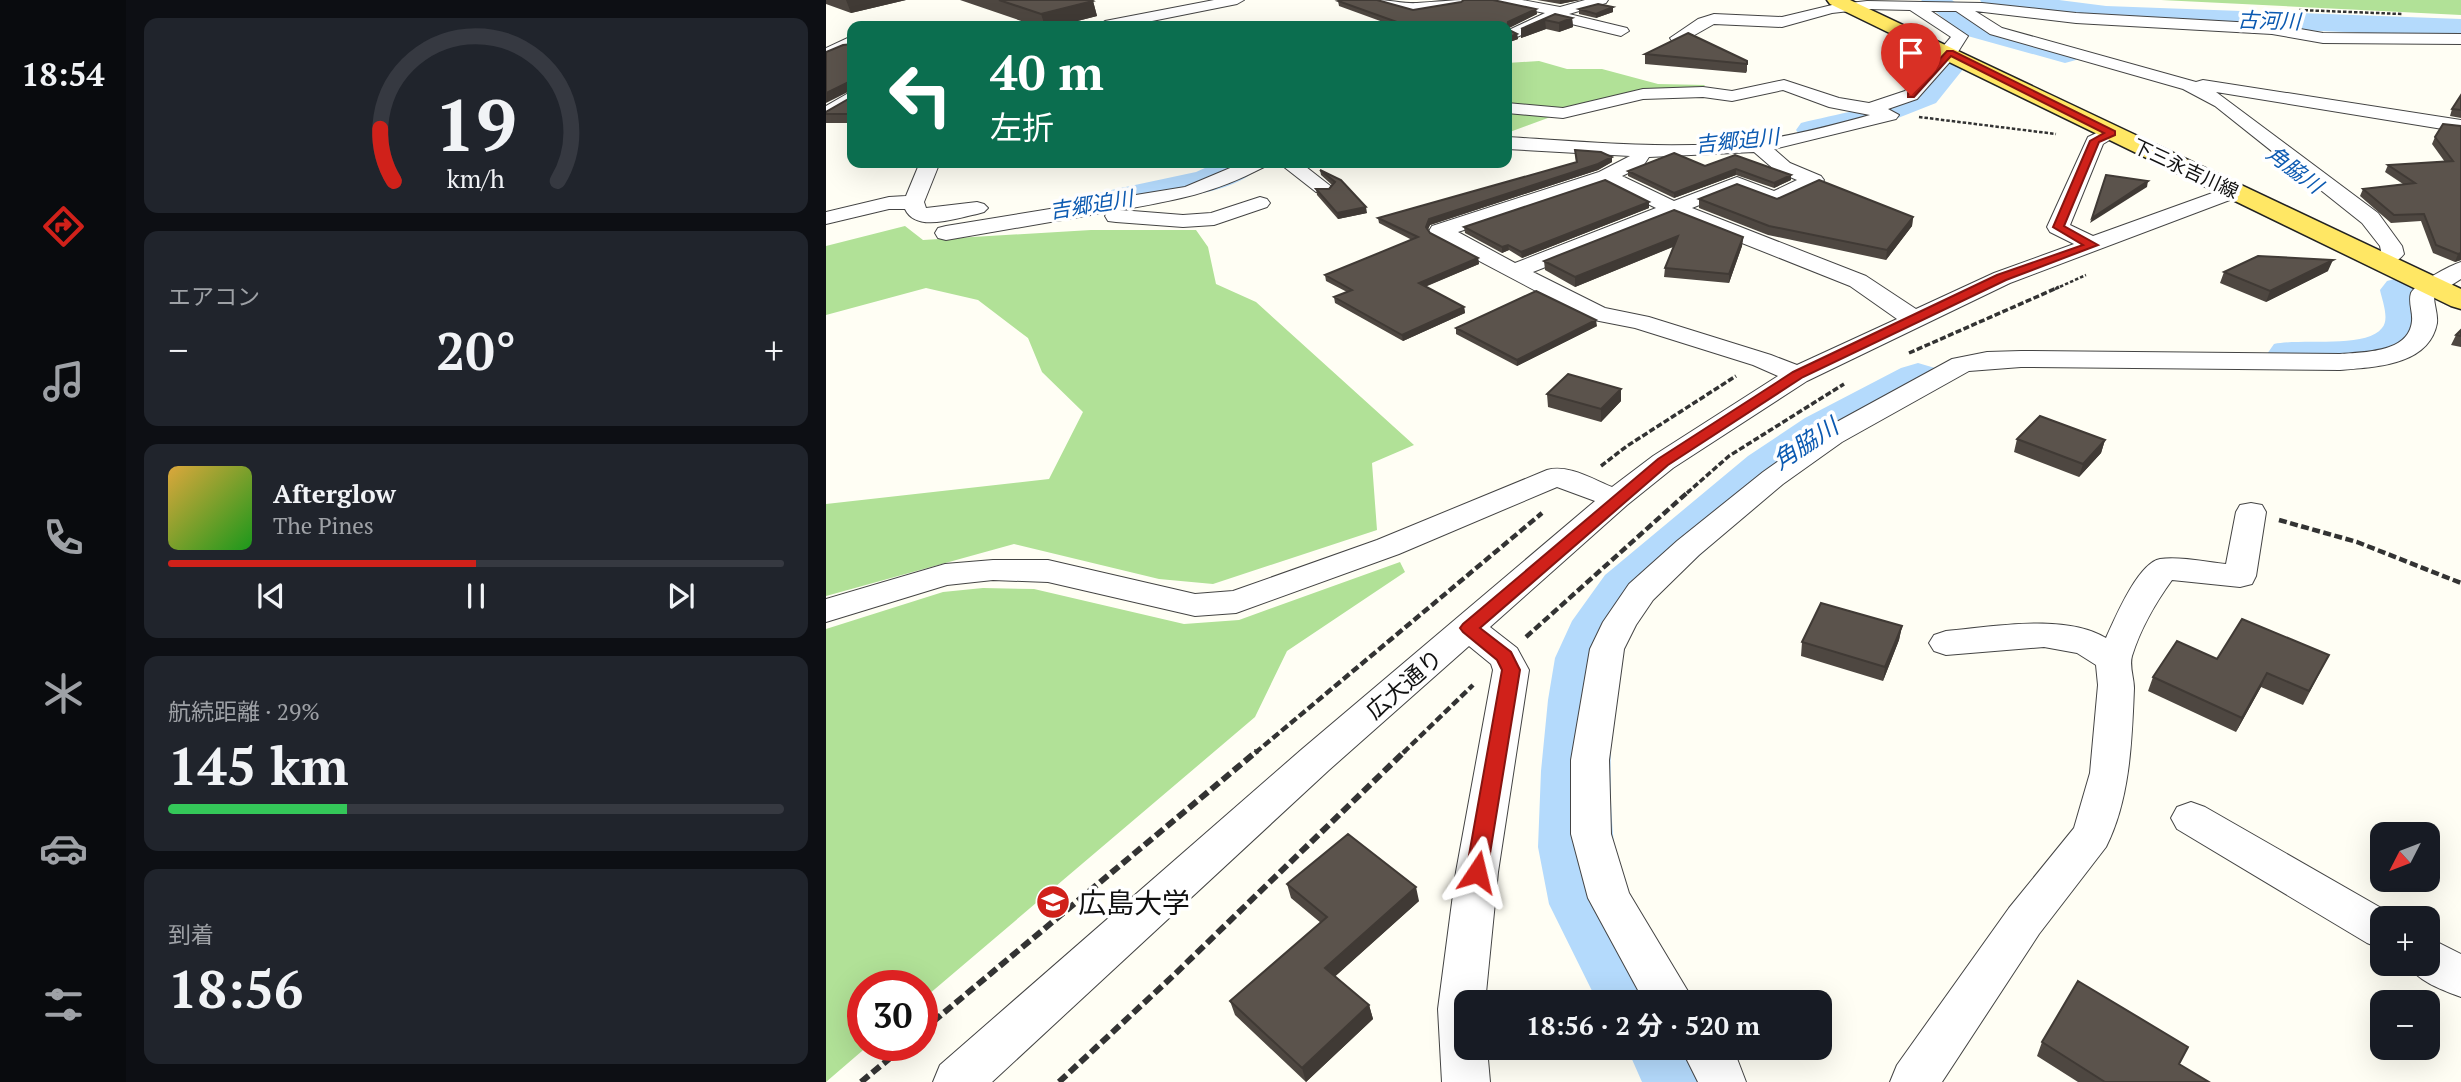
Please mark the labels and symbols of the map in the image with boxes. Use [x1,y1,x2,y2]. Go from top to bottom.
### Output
water label: 古河川 [2237,5,2303,35]
pin [1881,23,1941,95]
water label: 吉郷迫川 [1694,121,1782,158]
street label: 下三永吉川線 [2129,133,2243,203]
water label: 角脇川 [2261,139,2330,200]
water label: 吉郷迫川 [1047,183,1137,224]
water label: 角脇川 [1766,408,1846,476]
street label: 広大通り [1359,642,1449,726]
north arrow [2370,822,2440,892]
position arrow [1440,835,1514,909]
school or university icon: 広島大学 [1034,883,1072,921]
place label: 広島大学 [1078,884,1190,921]
speed limit sign: 30 [847,970,938,1061]

